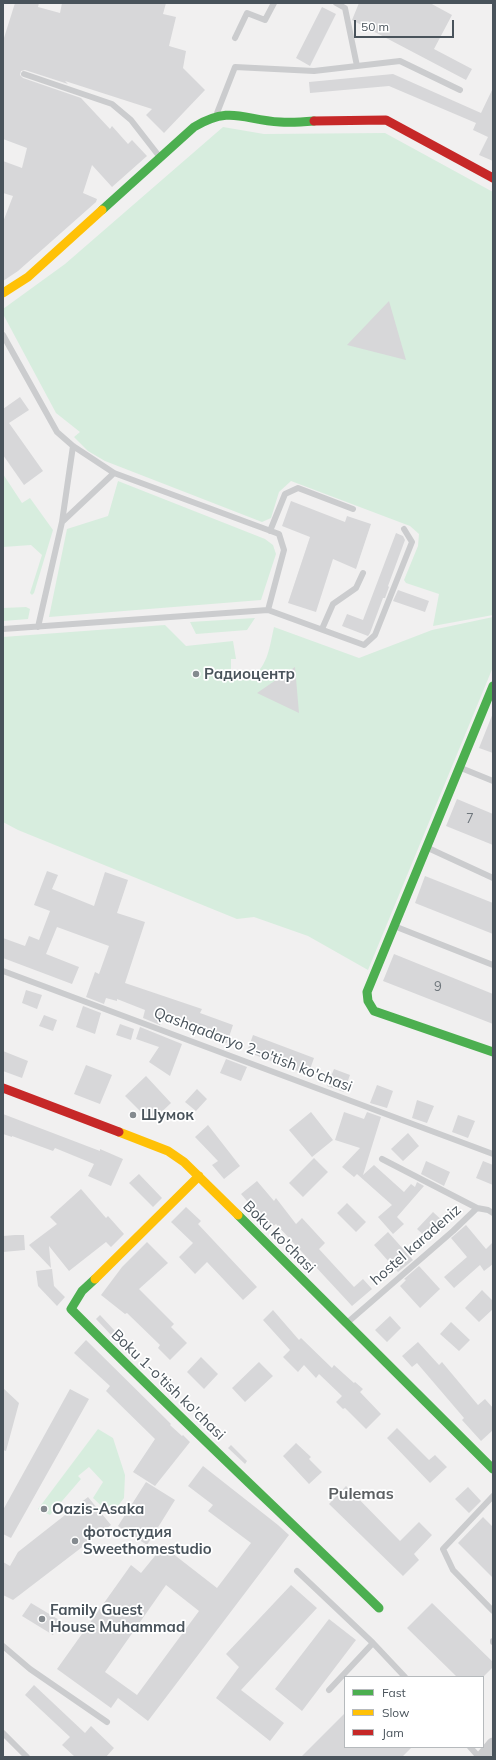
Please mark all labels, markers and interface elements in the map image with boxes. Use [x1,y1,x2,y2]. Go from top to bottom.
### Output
scale bar [356,12,456,38]
text: 50 m [361,19,389,34]
place label: Радиоцентр [204,665,295,683]
marker: Радиоцентр [191,669,201,679]
house number: 7 [466,811,474,827]
house number: 9 [434,979,442,995]
street label: Qashqadaryo 2-o'tish ko'chasi [151,1004,355,1096]
place label: Шумок [141,1106,194,1124]
marker: Шумок [128,1110,138,1120]
street label: Boku ko'chasi [239,1197,319,1277]
street label: hostel karadeniz [367,1201,465,1289]
street label: Boku 1-o'tish ko'chasi [107,1326,229,1444]
district label: Pulemas [328,1484,394,1504]
place label: Oazis-Asaka [52,1500,144,1518]
marker: Oazis-Asaka [39,1504,49,1514]
place label: фотостудия Sweethomestudio [83,1523,212,1558]
marker: фотостудия Sweethomestudio [70,1536,80,1546]
place label: Family Guest House Muhammad [50,1601,185,1636]
marker: Family Guest House Muhammad [37,1614,47,1624]
legend [344,1676,484,1748]
text: Fast [382,1685,406,1700]
text: Slow [382,1705,410,1720]
text: Jam [382,1725,404,1740]

